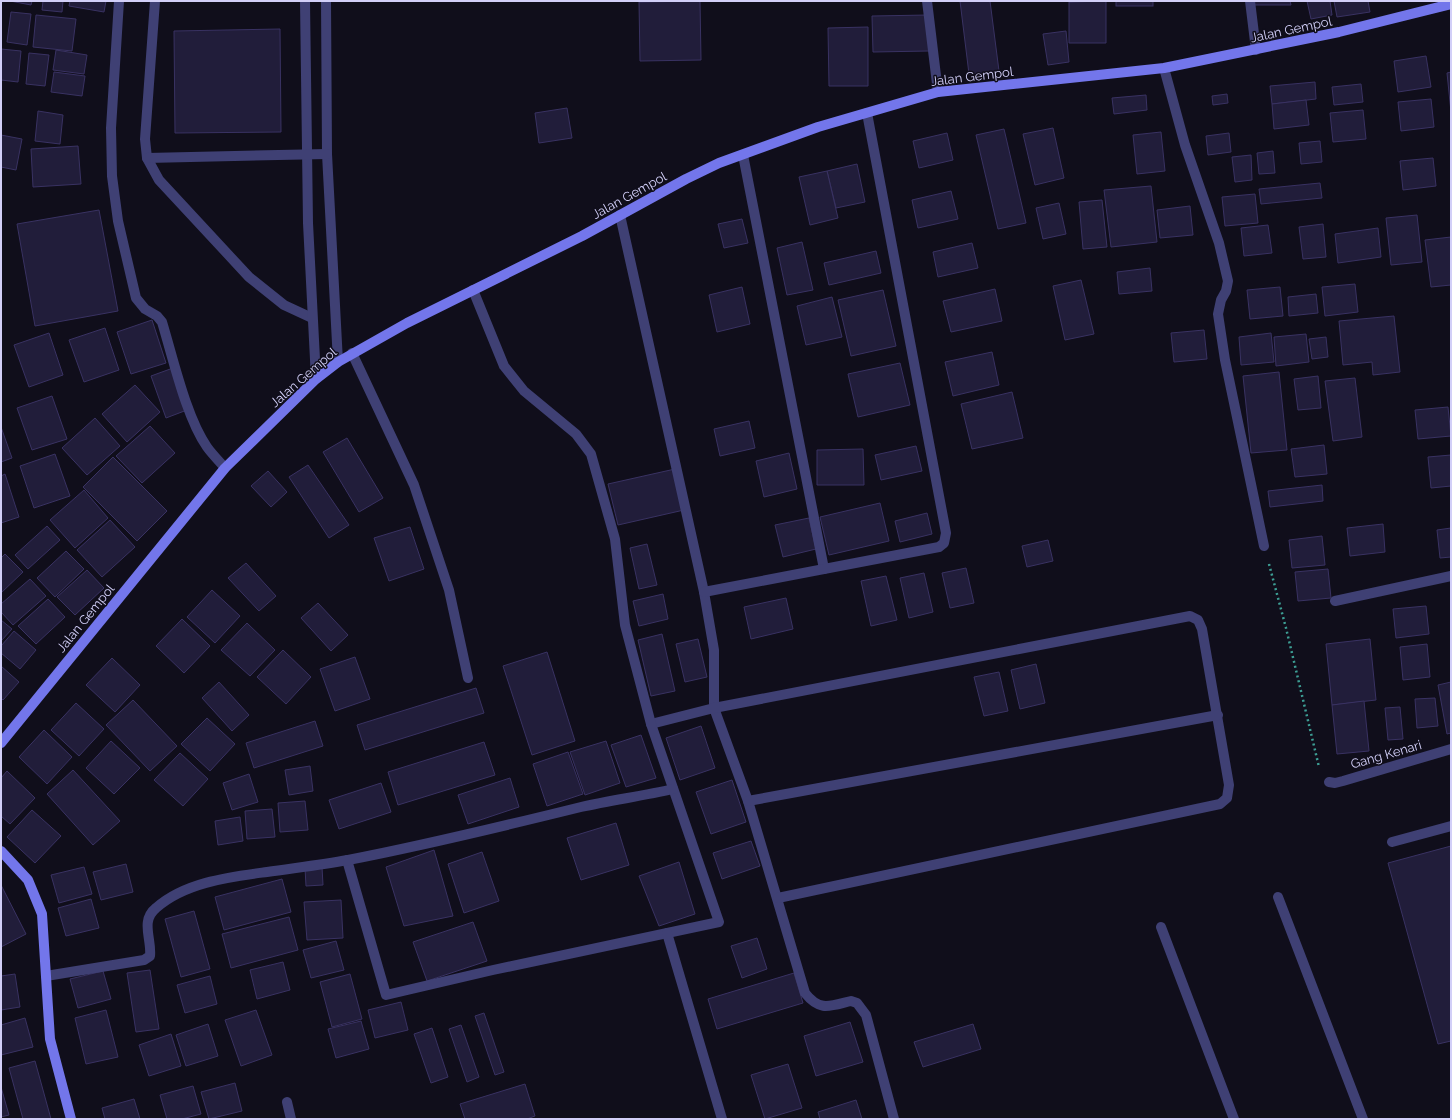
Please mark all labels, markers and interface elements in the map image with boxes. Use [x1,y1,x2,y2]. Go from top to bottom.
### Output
street label: Jalan Gempol [1249,13,1334,45]
street label: Jalan Gempol [930,64,1015,89]
street label: Jalan Gempol [589,169,670,222]
street label: Jalan Gempol [267,344,340,410]
street label: Jalan Gempol [53,581,118,655]
street label: Gang Kenari [1349,737,1423,772]

